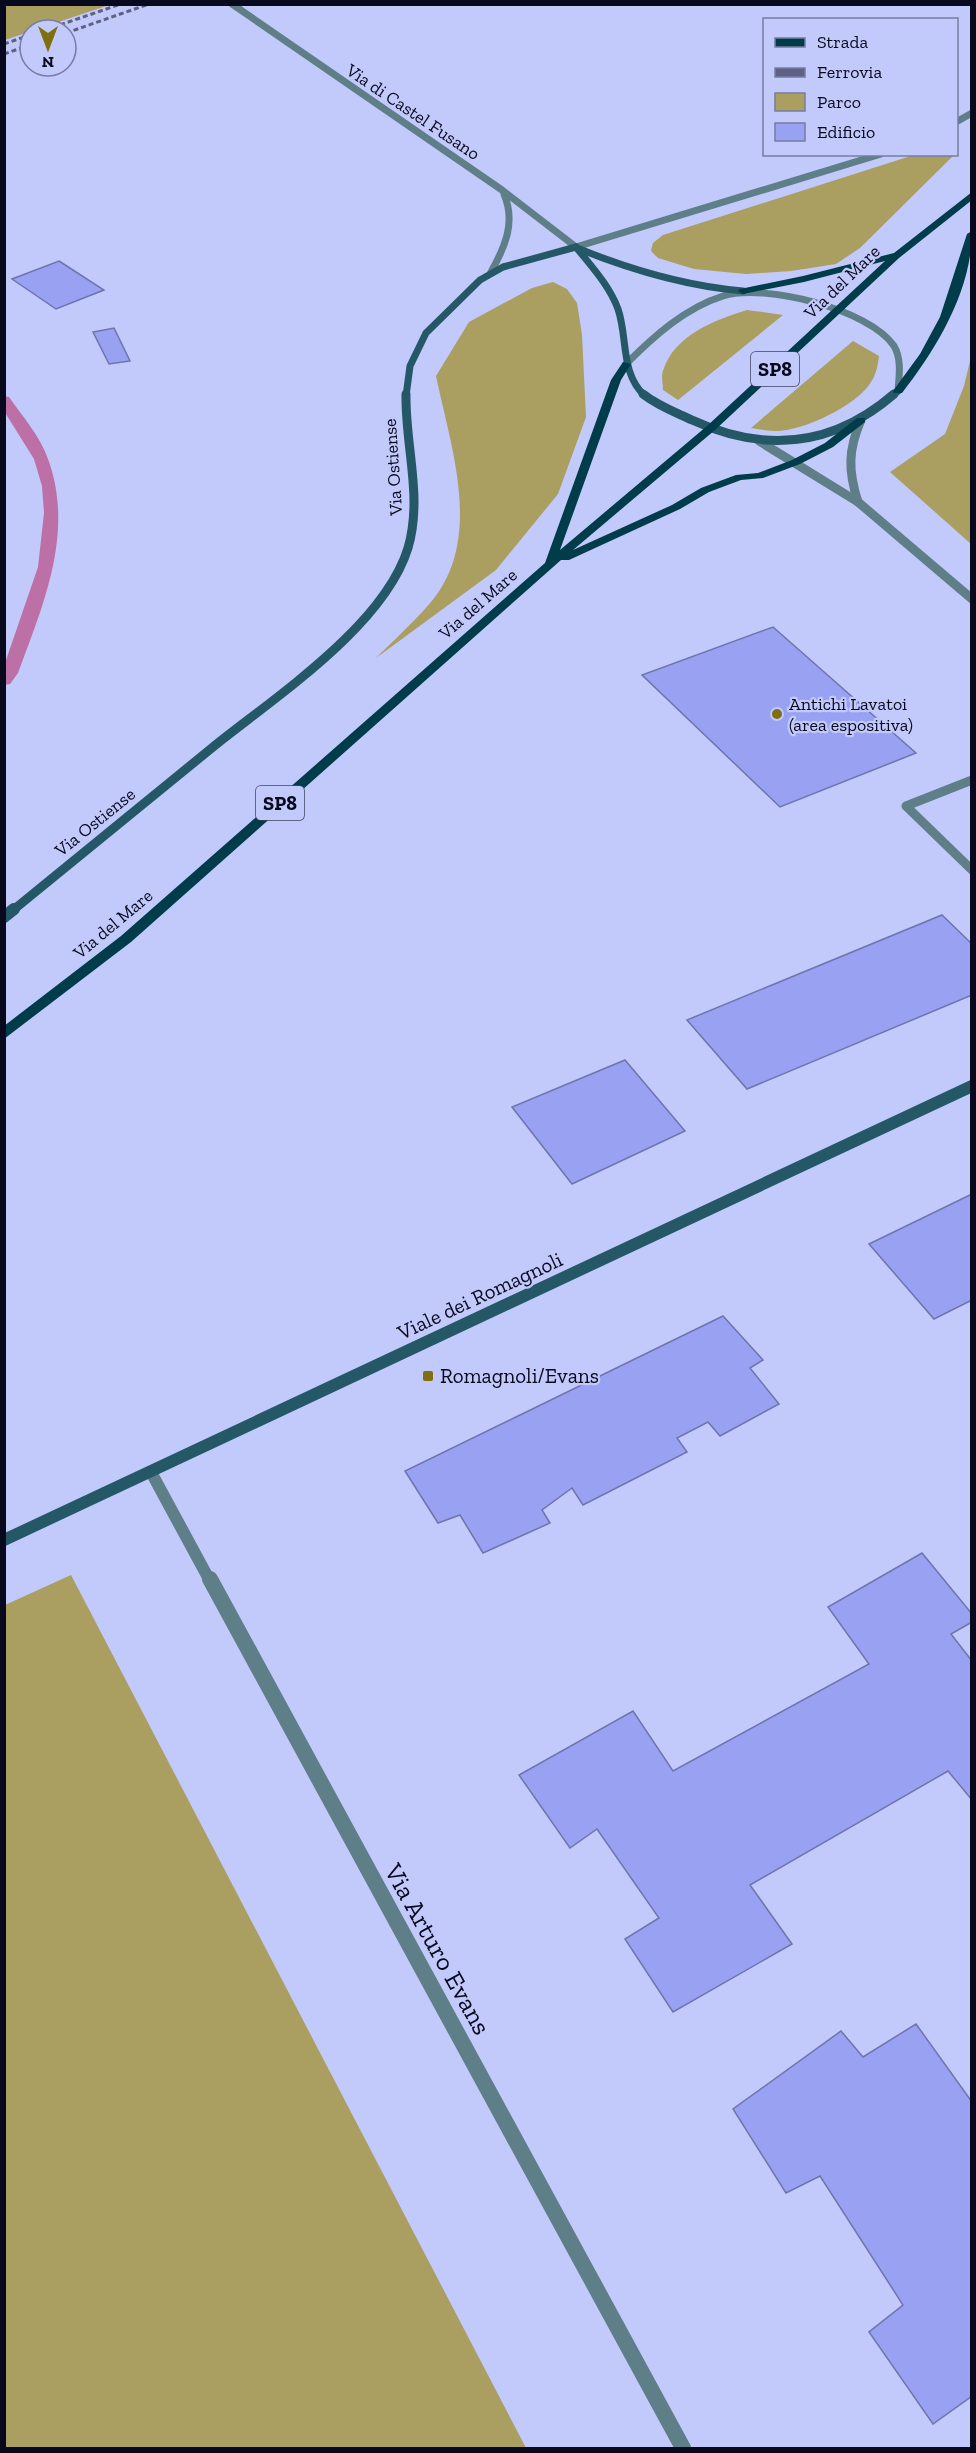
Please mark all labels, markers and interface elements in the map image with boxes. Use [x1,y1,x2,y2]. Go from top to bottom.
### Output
north arrow [18,18,78,78]
legend [763,18,958,156]
text: Strada [817,31,868,53]
text: N [42,53,54,72]
street label: Via di Castel Fusano [341,59,484,165]
text: Ferrovia [817,61,882,83]
text: Parco [817,91,861,113]
text: Edificio [817,121,875,143]
street label: Via del Mare [799,240,884,324]
road number: SP8 [751,352,799,386]
street label: Via Ostiense [379,418,407,517]
street label: Via del Mare [434,564,522,645]
place label: Antichi Lavatoi (area espositiva) [789,693,913,736]
marker: Antichi Lavatoi (area espositiva) [770,707,784,721]
street label: Via Ostiense [50,783,140,862]
road number: SP8 [256,786,304,820]
street label: Via del Mare [68,884,157,964]
street label: Viale dei Romagnoli [392,1246,566,1345]
place label: Romagnoli/Evans [440,1363,599,1388]
marker: Romagnoli/Evans [421,1369,435,1383]
street label: Via Arturo Evans [377,1857,498,2040]

